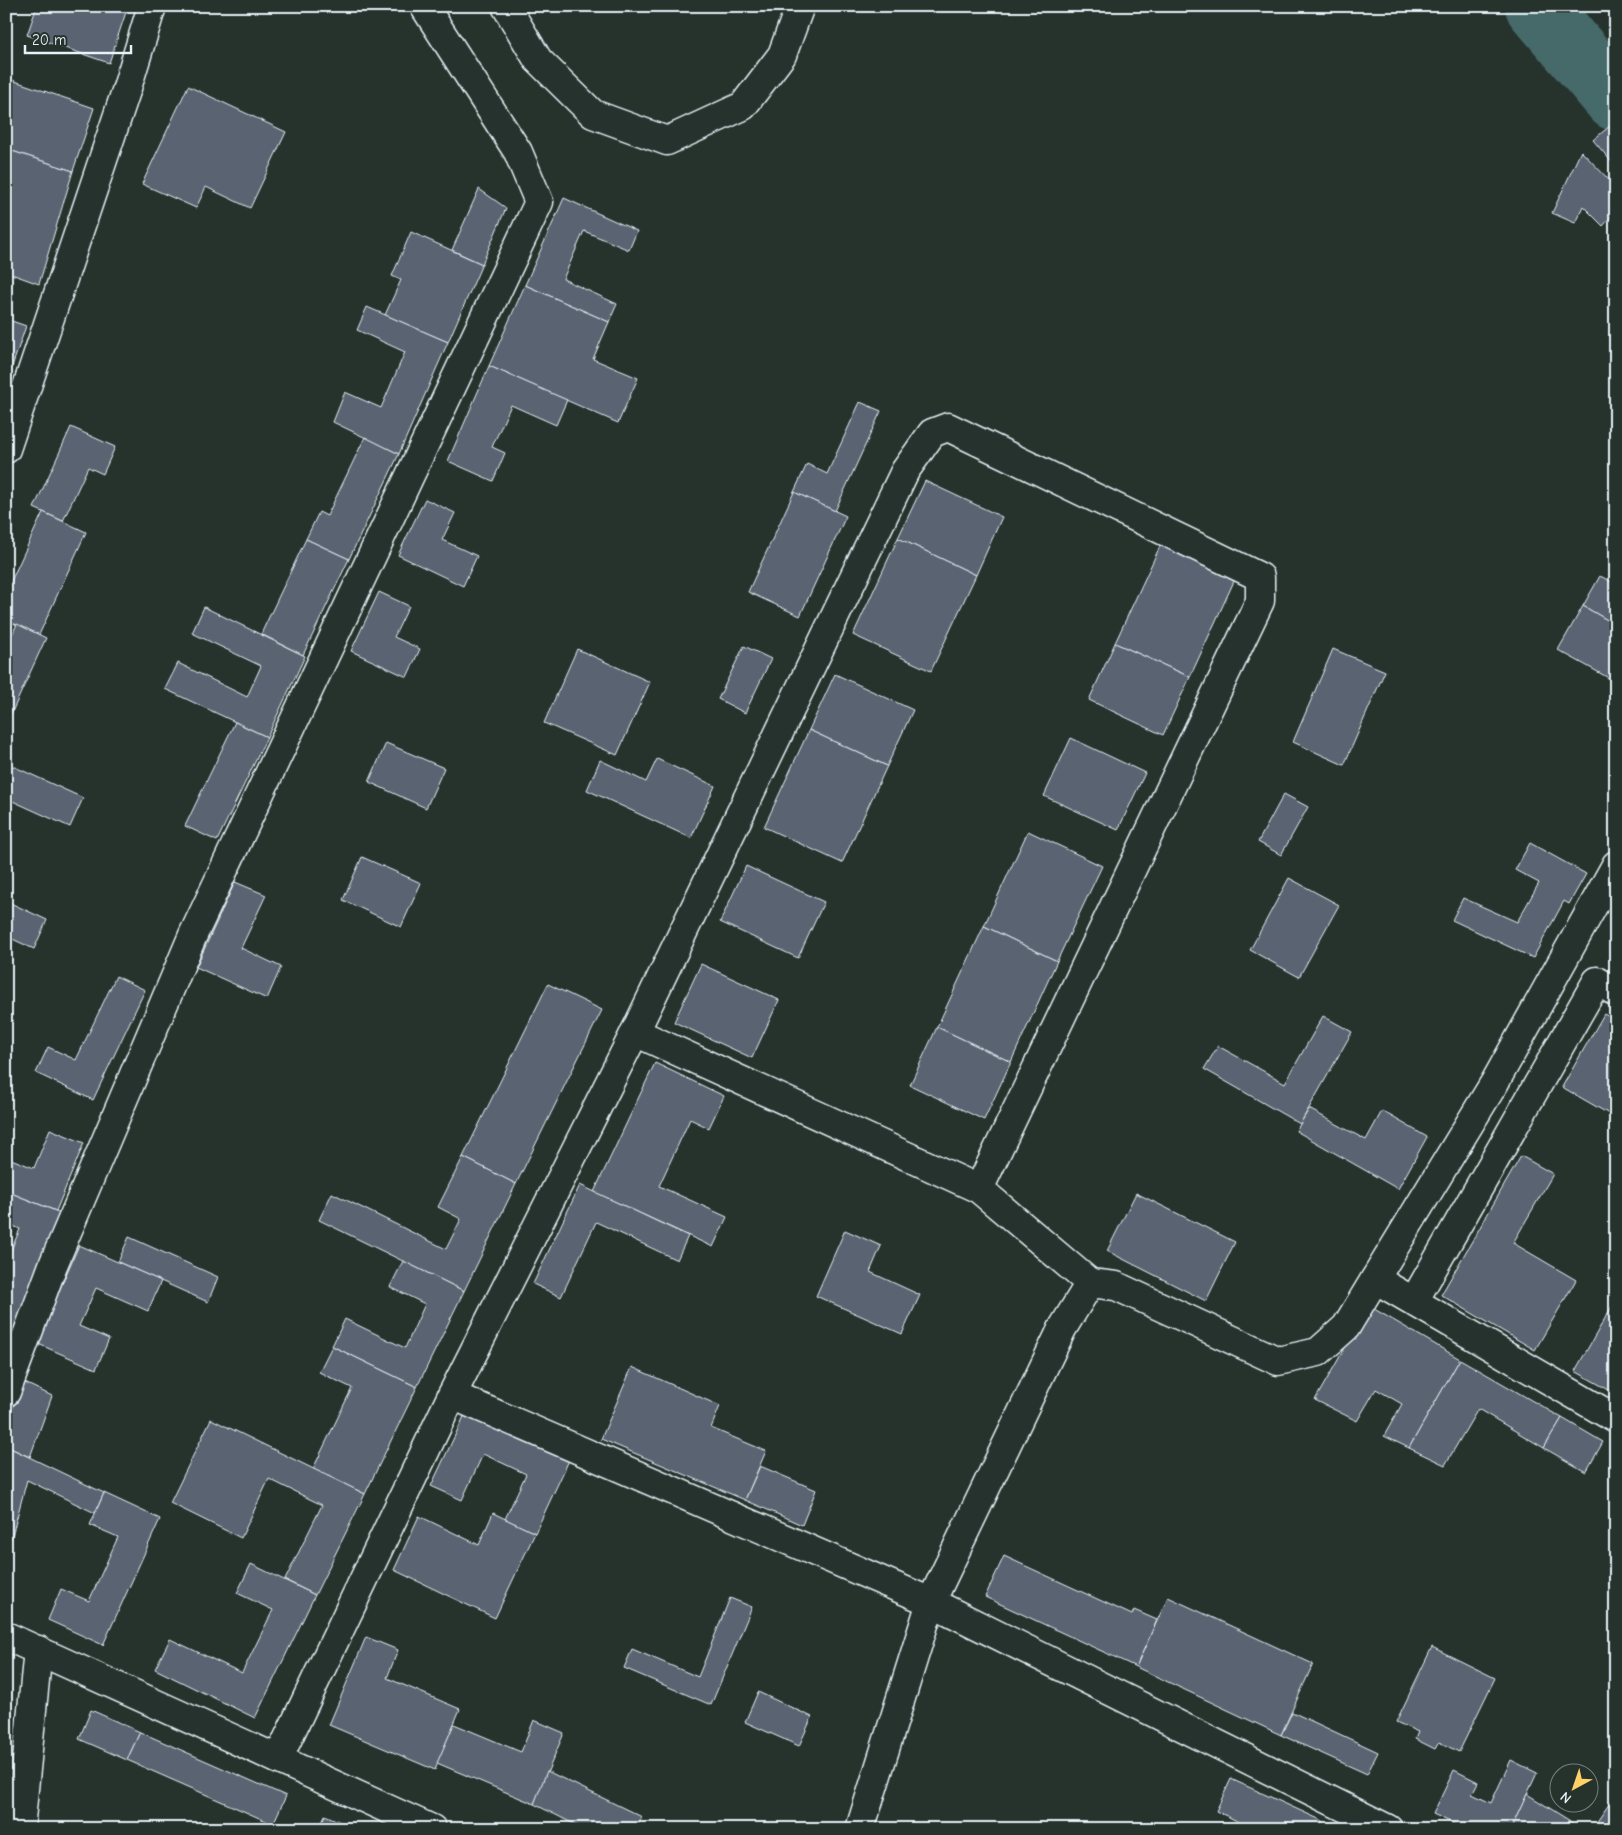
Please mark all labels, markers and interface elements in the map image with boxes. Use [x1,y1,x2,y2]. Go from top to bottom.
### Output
scale bar [25,22,131,54]
text: 20 m [32,31,66,49]
north arrow [1550,1762,1600,1812]
text: N [1557,1788,1575,1807]

